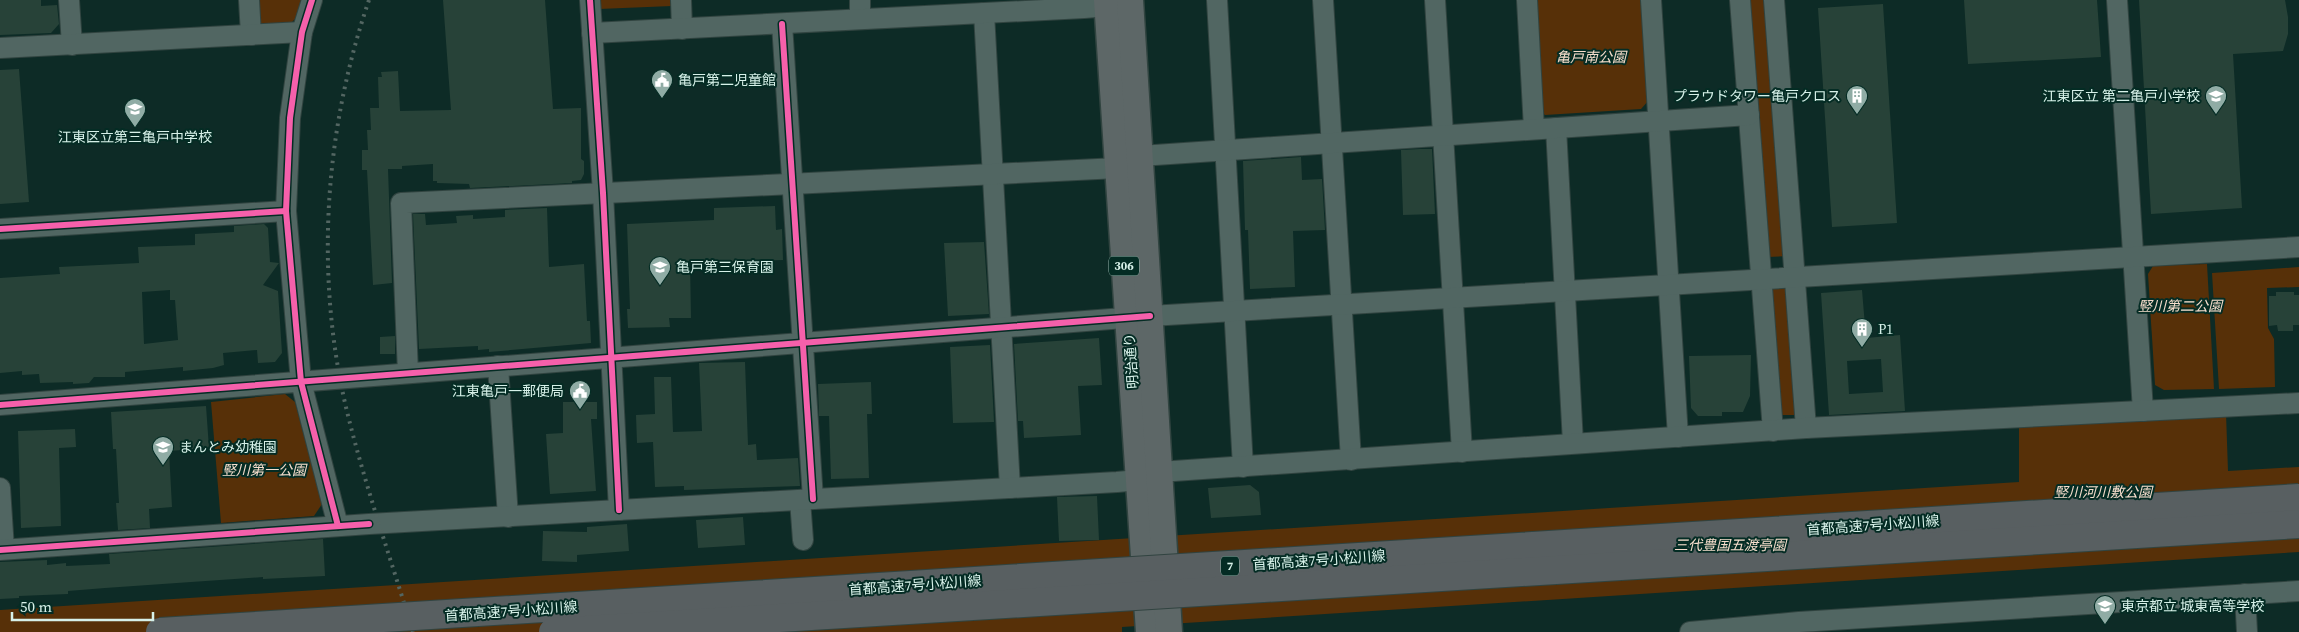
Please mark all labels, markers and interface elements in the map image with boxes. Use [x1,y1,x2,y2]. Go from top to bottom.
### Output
park label: 亀戸南公園 [1556,47,1628,67]
public building icon: 亀戸第二児童館 [650,68,674,99]
place label: 亀戸第二児童館 [678,70,776,90]
building icon: プラウドタワー亀戸クロス [1845,84,1869,115]
school or university icon: 江東区立 第二亀戸小学校 [2204,84,2228,115]
place label: プラウドタワー亀戸クロス [1673,86,1841,106]
place label: 江東区立 第二亀戸小学校 [2043,86,2200,106]
school or university icon: 江東区立第三亀戸中学校 [123,97,147,128]
place label: 江東区立第三亀戸中学校 [58,127,212,147]
school or university icon: 亀戸第三保育園 [648,255,672,286]
road number: 306 [1109,256,1139,276]
place label: 亀戸第三保育園 [676,257,774,277]
park label: 竪川第二公園 [2138,296,2224,316]
building icon: P1 [1850,317,1874,348]
place label: P1 [1878,319,1893,339]
street label: 明治通り [1119,332,1143,390]
public building icon: 江東亀戸一郵便局 [568,379,592,410]
place label: 江東亀戸一郵便局 [452,381,564,401]
school or university icon: まんとみ幼稚園 [151,435,175,466]
place label: まんとみ幼稚園 [179,437,277,457]
park label: 竪川第一公園 [222,460,308,480]
park label: 竪川河川敷公園 [2054,482,2154,502]
street label: 首都高速7号小松川線 [1806,510,1940,540]
park label: 三代豊国五渡亭園 [1674,535,1788,555]
street label: 首都高速7号小松川線 [1252,545,1386,575]
road number: 7 [1221,556,1239,576]
street label: 首都高速7号小松川線 [848,570,982,600]
scale bar [12,590,154,622]
school or university icon: 東京都立 城東高等学校 [2093,594,2117,625]
text: 50 m [20,596,52,617]
street label: 首都高速7号小松川線 [444,596,578,626]
place label: 東京都立 城東高等学校 [2121,596,2264,616]

